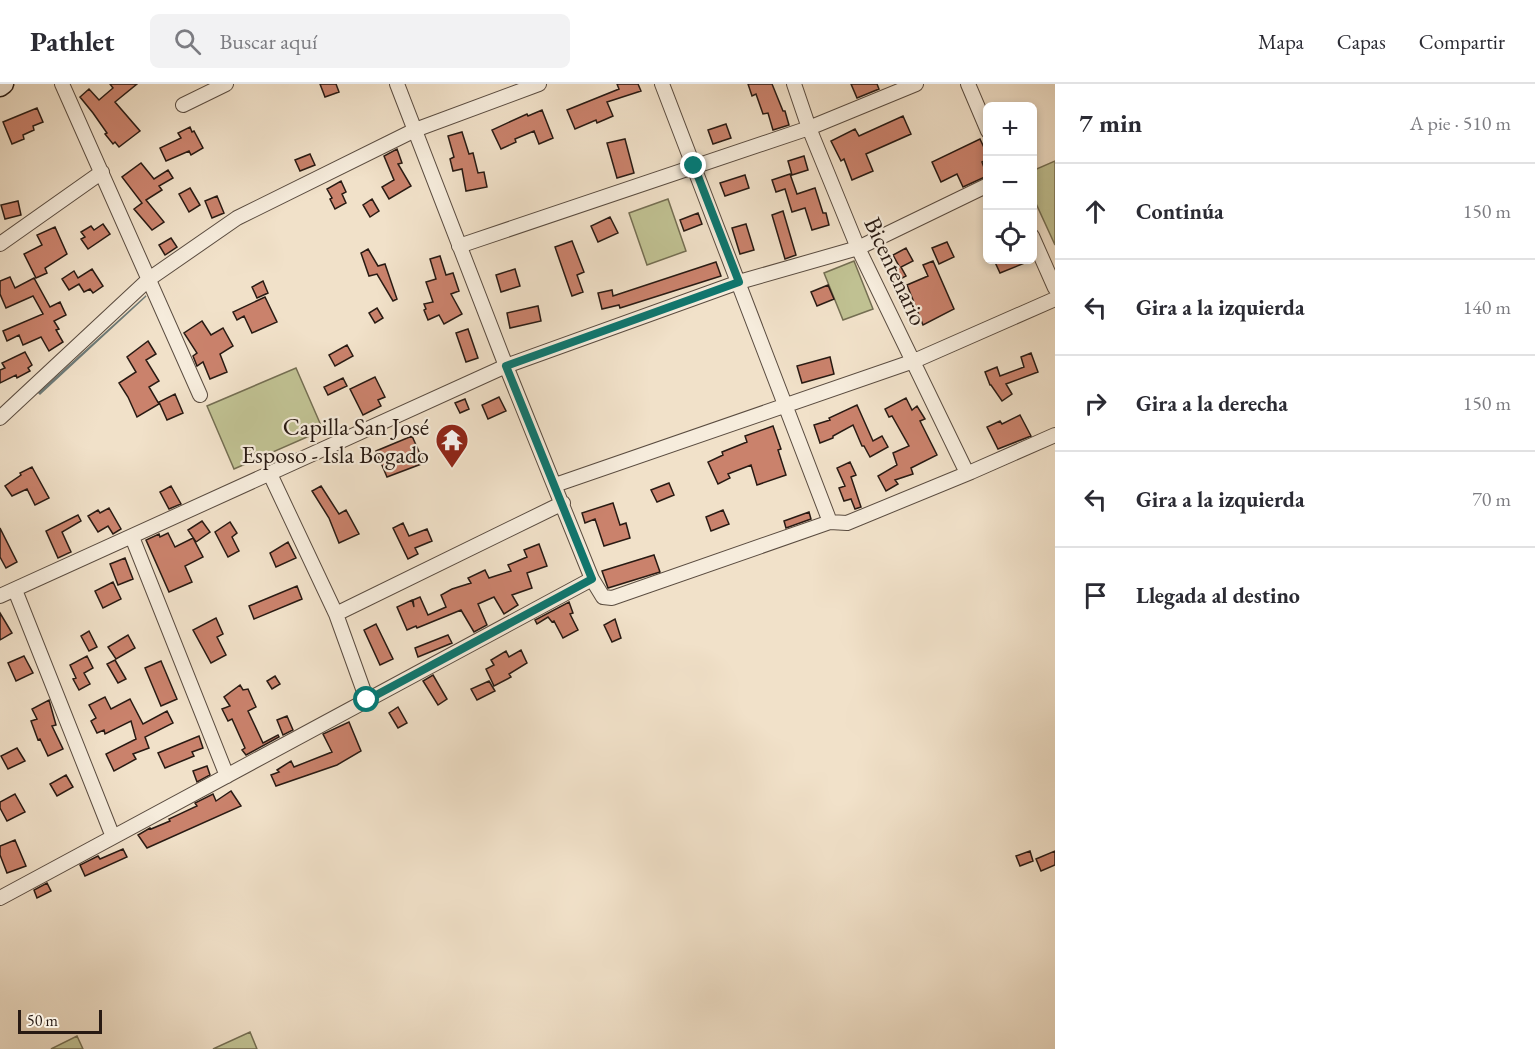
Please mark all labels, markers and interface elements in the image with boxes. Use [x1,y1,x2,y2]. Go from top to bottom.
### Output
search box [150,14,570,68]
text: Pathlet [30,23,114,59]
icon: search [171,25,204,58]
text: Buscar aquí [219,27,317,56]
text: Mapa [1258,28,1304,55]
text: Capas [1337,28,1386,55]
text: Compartir [1419,28,1505,55]
map controls [983,102,1037,264]
button: + [983,102,1037,156]
text: 7 min [1079,106,1142,140]
text: A pie · 510 m [1410,110,1511,136]
route end [680,152,706,178]
button: − [983,156,1037,210]
icon: ahead [1079,195,1112,228]
text: Continúa [1136,197,1224,226]
text: 150 m [1463,198,1511,224]
button: locate [983,210,1037,264]
street label: Bicentenario [857,212,935,330]
icon: left [1079,291,1112,324]
text: Gira a la izquierda [1136,293,1305,322]
text: 140 m [1463,294,1511,320]
icon: right [1079,387,1112,420]
text: Gira a la derecha [1136,389,1288,418]
text: 150 m [1463,390,1511,416]
place label: Capilla San José Esposo - Isla Bogado [242,411,429,470]
temple icon: Capilla San José Esposo - Isla Bogado [434,422,470,469]
icon: left [1079,483,1112,516]
text: Gira a la izquierda [1136,485,1305,514]
text: 70 m [1472,486,1511,512]
icon: arrive [1079,579,1112,612]
text: Llegada al destino [1136,581,1300,610]
route start [353,686,379,712]
scale bar [18,1007,102,1034]
text: 50 m [27,1010,58,1031]

